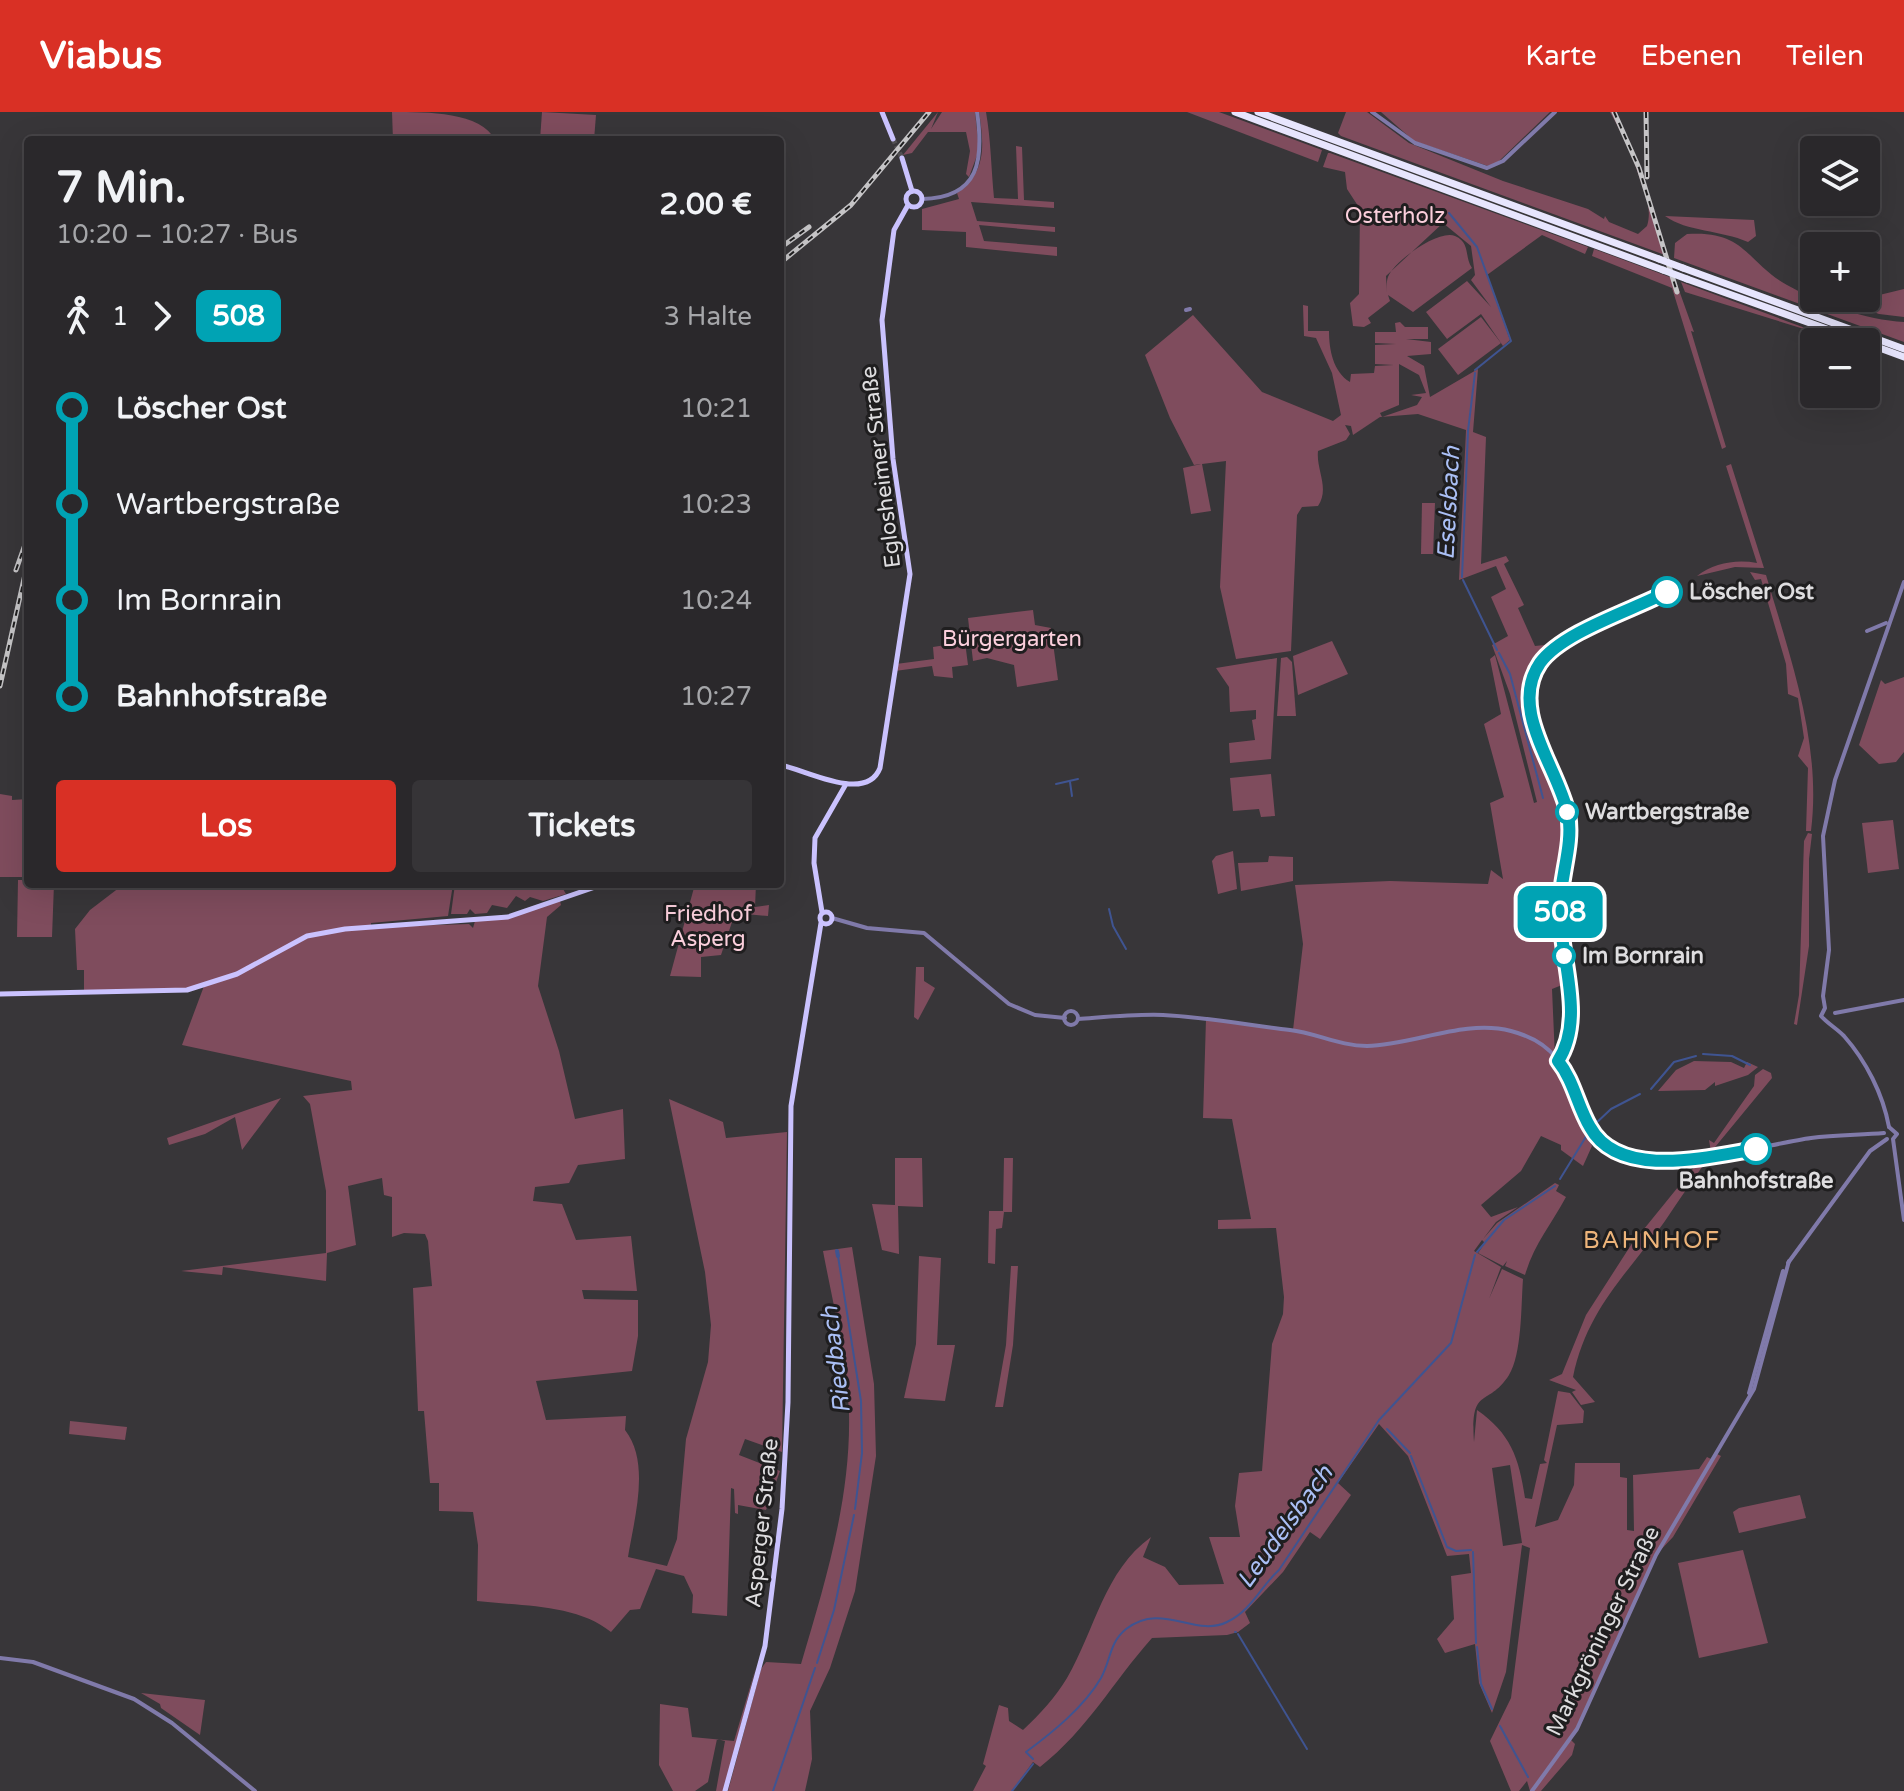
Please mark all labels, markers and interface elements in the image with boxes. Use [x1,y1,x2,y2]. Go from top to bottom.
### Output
text: Viabus [40,33,162,79]
text: Karte [1525,39,1597,73]
text: Ebenen [1641,39,1742,73]
text: Teilen [1786,39,1864,73]
map controls [1800,136,1880,408]
button: layers [1800,136,1880,216]
text: 7 Min. [56,162,186,215]
text: 2.00 € [659,186,752,223]
park label: Osterholz [1345,203,1445,229]
text: 10:20 – 10:27 · Bus [56,219,298,250]
button: + [1800,232,1880,312]
icon: walk [56,294,100,338]
icon: forward [140,294,184,338]
text: 508 [212,299,265,333]
text: 1 [112,301,128,332]
text: 3 Halte [664,301,752,332]
button: − [1800,328,1880,408]
street label: Eglosheimer Straße [856,365,906,569]
text: Löscher Ost [116,390,286,427]
text: 10:21 [680,393,752,424]
water label: Eselsbach [1432,444,1467,561]
text: Wartbergstraße [116,486,340,523]
text: 10:23 [680,489,752,520]
marker: Löscher Ost [1652,577,1682,607]
place label: Löscher Ost [1689,579,1815,605]
text: Im Bornrain [116,582,282,619]
text: 10:24 [680,585,752,616]
park label: Bürgergarten [942,626,1082,652]
text: Bahnhofstraße [116,678,327,715]
text: 10:27 [680,681,752,712]
button: Los [56,780,396,872]
button: Tickets [412,780,752,872]
place label: Wartbergstraße [1585,799,1749,825]
marker: Wartbergstraße [1556,801,1578,823]
line badge: 508 [1514,886,1606,938]
text: 508 [1534,895,1586,929]
park label: Friedhof Asperg [664,901,753,952]
place label: Im Bornrain [1582,943,1704,969]
marker: Im Bornrain [1553,945,1575,967]
marker: Bahnhofstraße [1741,1134,1771,1164]
place label: Bahnhofstraße [1679,1168,1833,1194]
district label: BAHNHOF [1583,1226,1721,1255]
water label: Riedbach [815,1303,857,1415]
street label: Asperger Straße [740,1437,784,1609]
water label: Leudelsbach [1231,1459,1340,1594]
street label: Markgröninger Straße [1541,1522,1665,1740]

